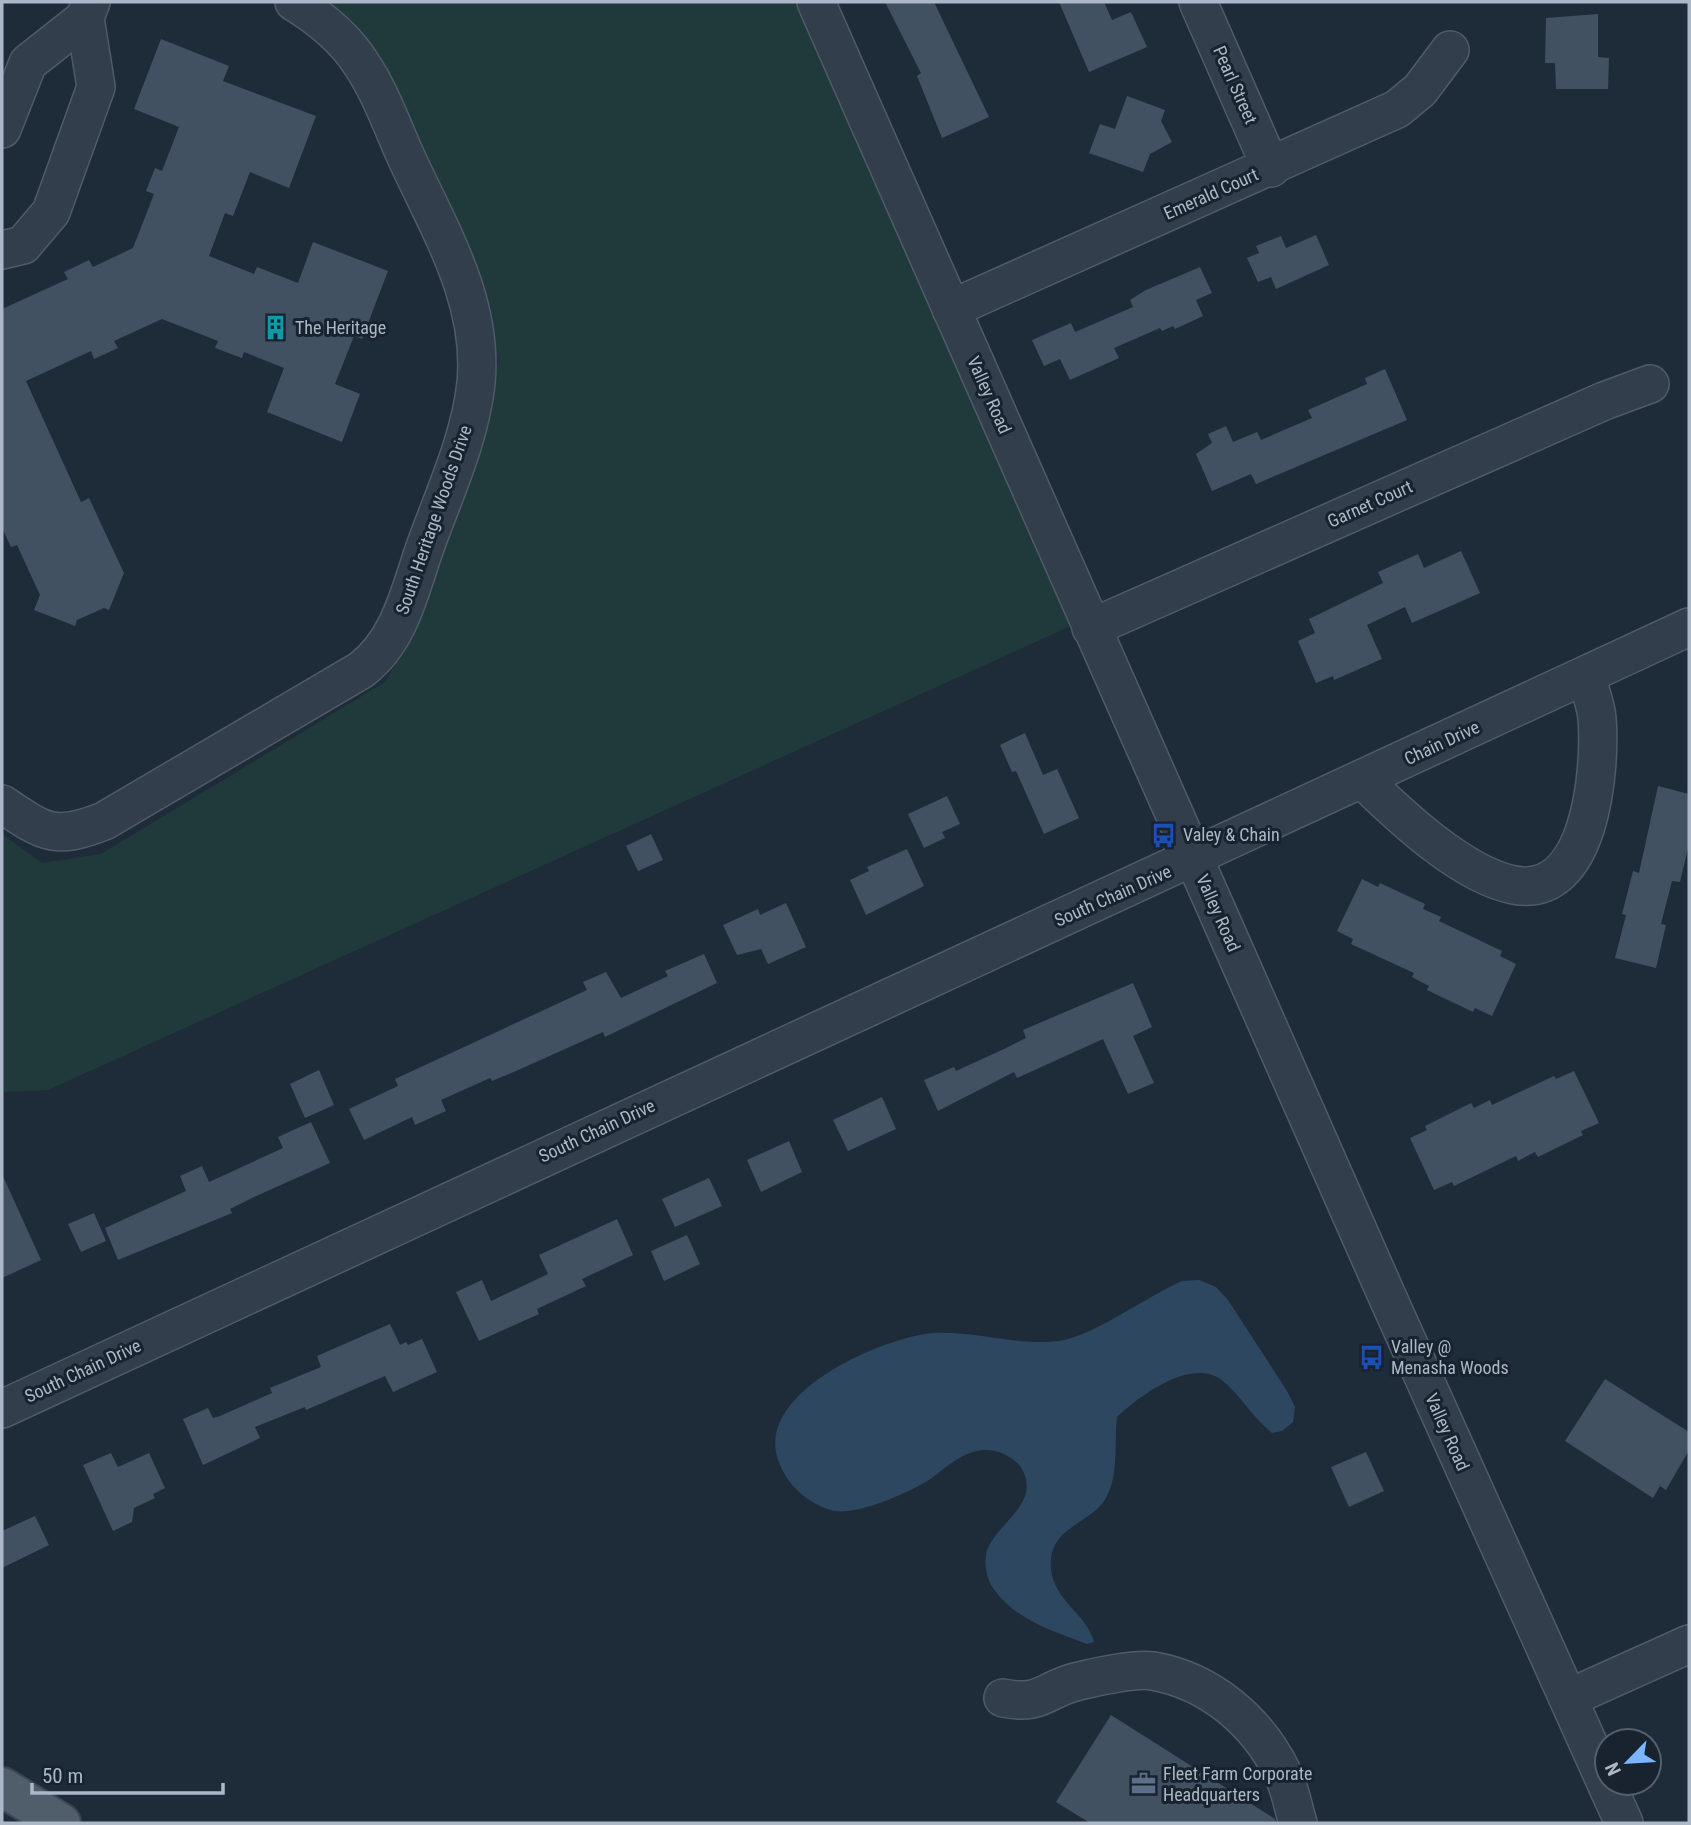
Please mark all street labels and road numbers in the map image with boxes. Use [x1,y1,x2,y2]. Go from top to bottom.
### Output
street label: Pearl Street [1209,43,1262,127]
street label: Emerald Court [1160,163,1261,224]
street label: Valley Road [963,353,1016,437]
street label: South Heritage Woods Drive [391,423,476,617]
street label: Garnet Court [1324,476,1415,532]
street label: Chain Drive [1401,716,1483,769]
street label: South Chain Drive [1051,860,1174,931]
street label: Valley Road [1192,871,1245,955]
street label: South Chain Drive [535,1094,658,1167]
street label: South Chain Drive [21,1334,144,1407]
street label: Valley Road [1421,1390,1474,1474]

